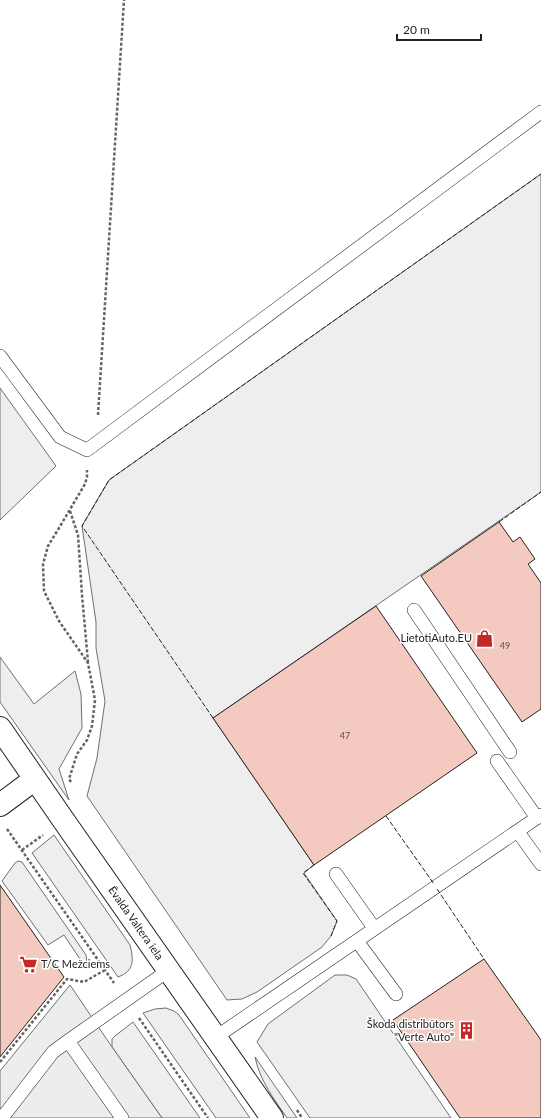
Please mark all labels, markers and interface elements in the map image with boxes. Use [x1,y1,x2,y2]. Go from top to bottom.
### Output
scale bar [397,16,481,42]
text: 20 m [403,22,430,37]
shop icon: LietotiAuto.EU [475,628,495,648]
place label: LietotiAuto.EU [400,631,472,644]
house number: 49 [500,640,510,651]
house number: 47 [340,730,350,741]
street label: Ēvalda Valtera iela [106,883,167,962]
supermarket icon: T/C Mežciems [18,954,38,974]
place label: T/C Mežciems [41,957,110,970]
place label: Škoda distribūtors "Verte Auto" [367,1017,454,1043]
building icon: Škoda distribūtors "Verte Auto" [457,1020,477,1040]

